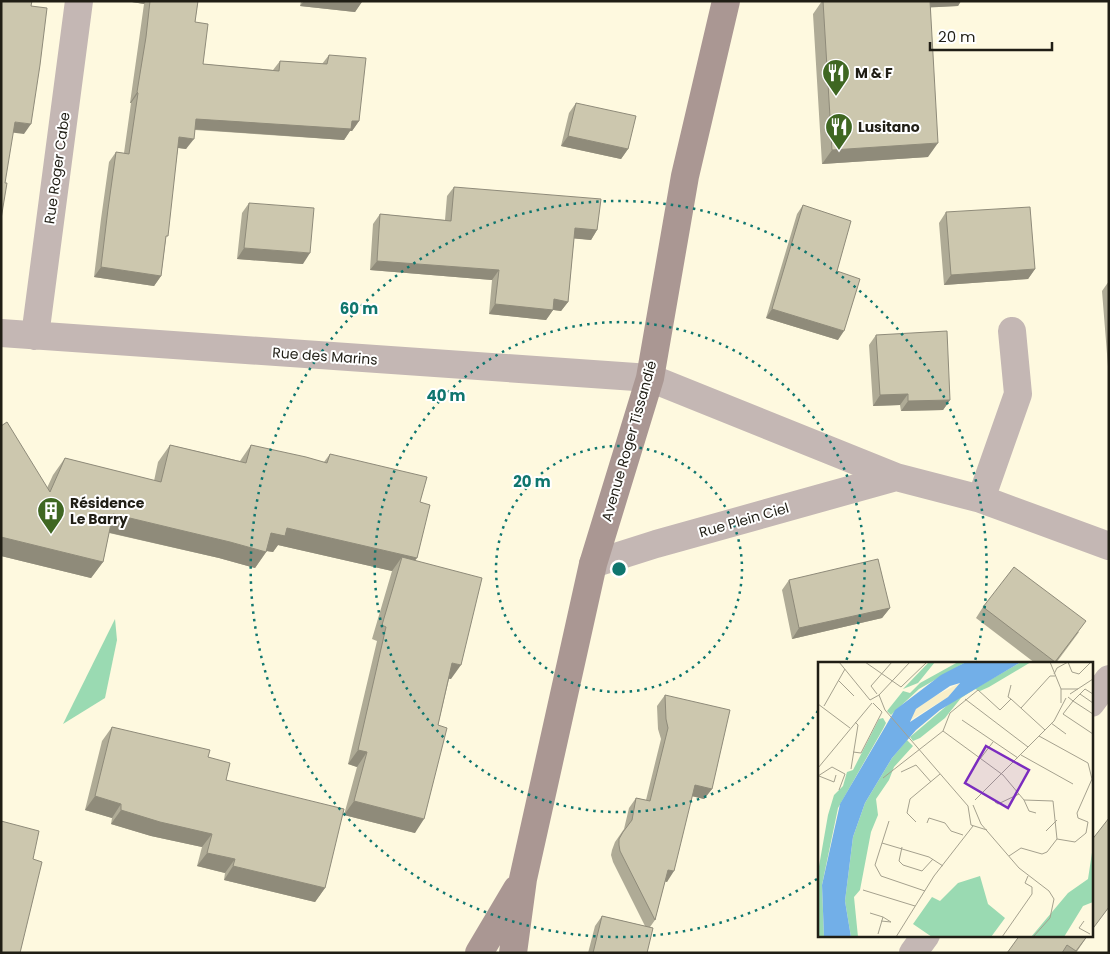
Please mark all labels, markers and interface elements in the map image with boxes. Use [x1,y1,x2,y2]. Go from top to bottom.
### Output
scale bar [930,20,1052,52]
text: 20 m [938,26,976,47]
restaurant icon: M & F [821,58,851,97]
place label: M & F [855,63,893,83]
street label: Rue Roger Cabe [39,110,75,225]
restaurant icon: Lusitano [824,112,854,151]
place label: Lusitano [858,117,920,137]
text: 60 m [340,298,378,319]
street label: Rue des Marins [272,342,378,370]
street label: Avenue Roger Tissandié [596,358,662,524]
text: 40 m [426,385,466,406]
text: 20 m [513,471,551,492]
place label: Résidence Le Barry [70,493,145,529]
building icon: Résidence Le Barry [36,496,66,535]
street label: Rue Plein Ciel [697,498,791,542]
centre of rings [610,560,628,578]
inset map [818,662,1092,936]

